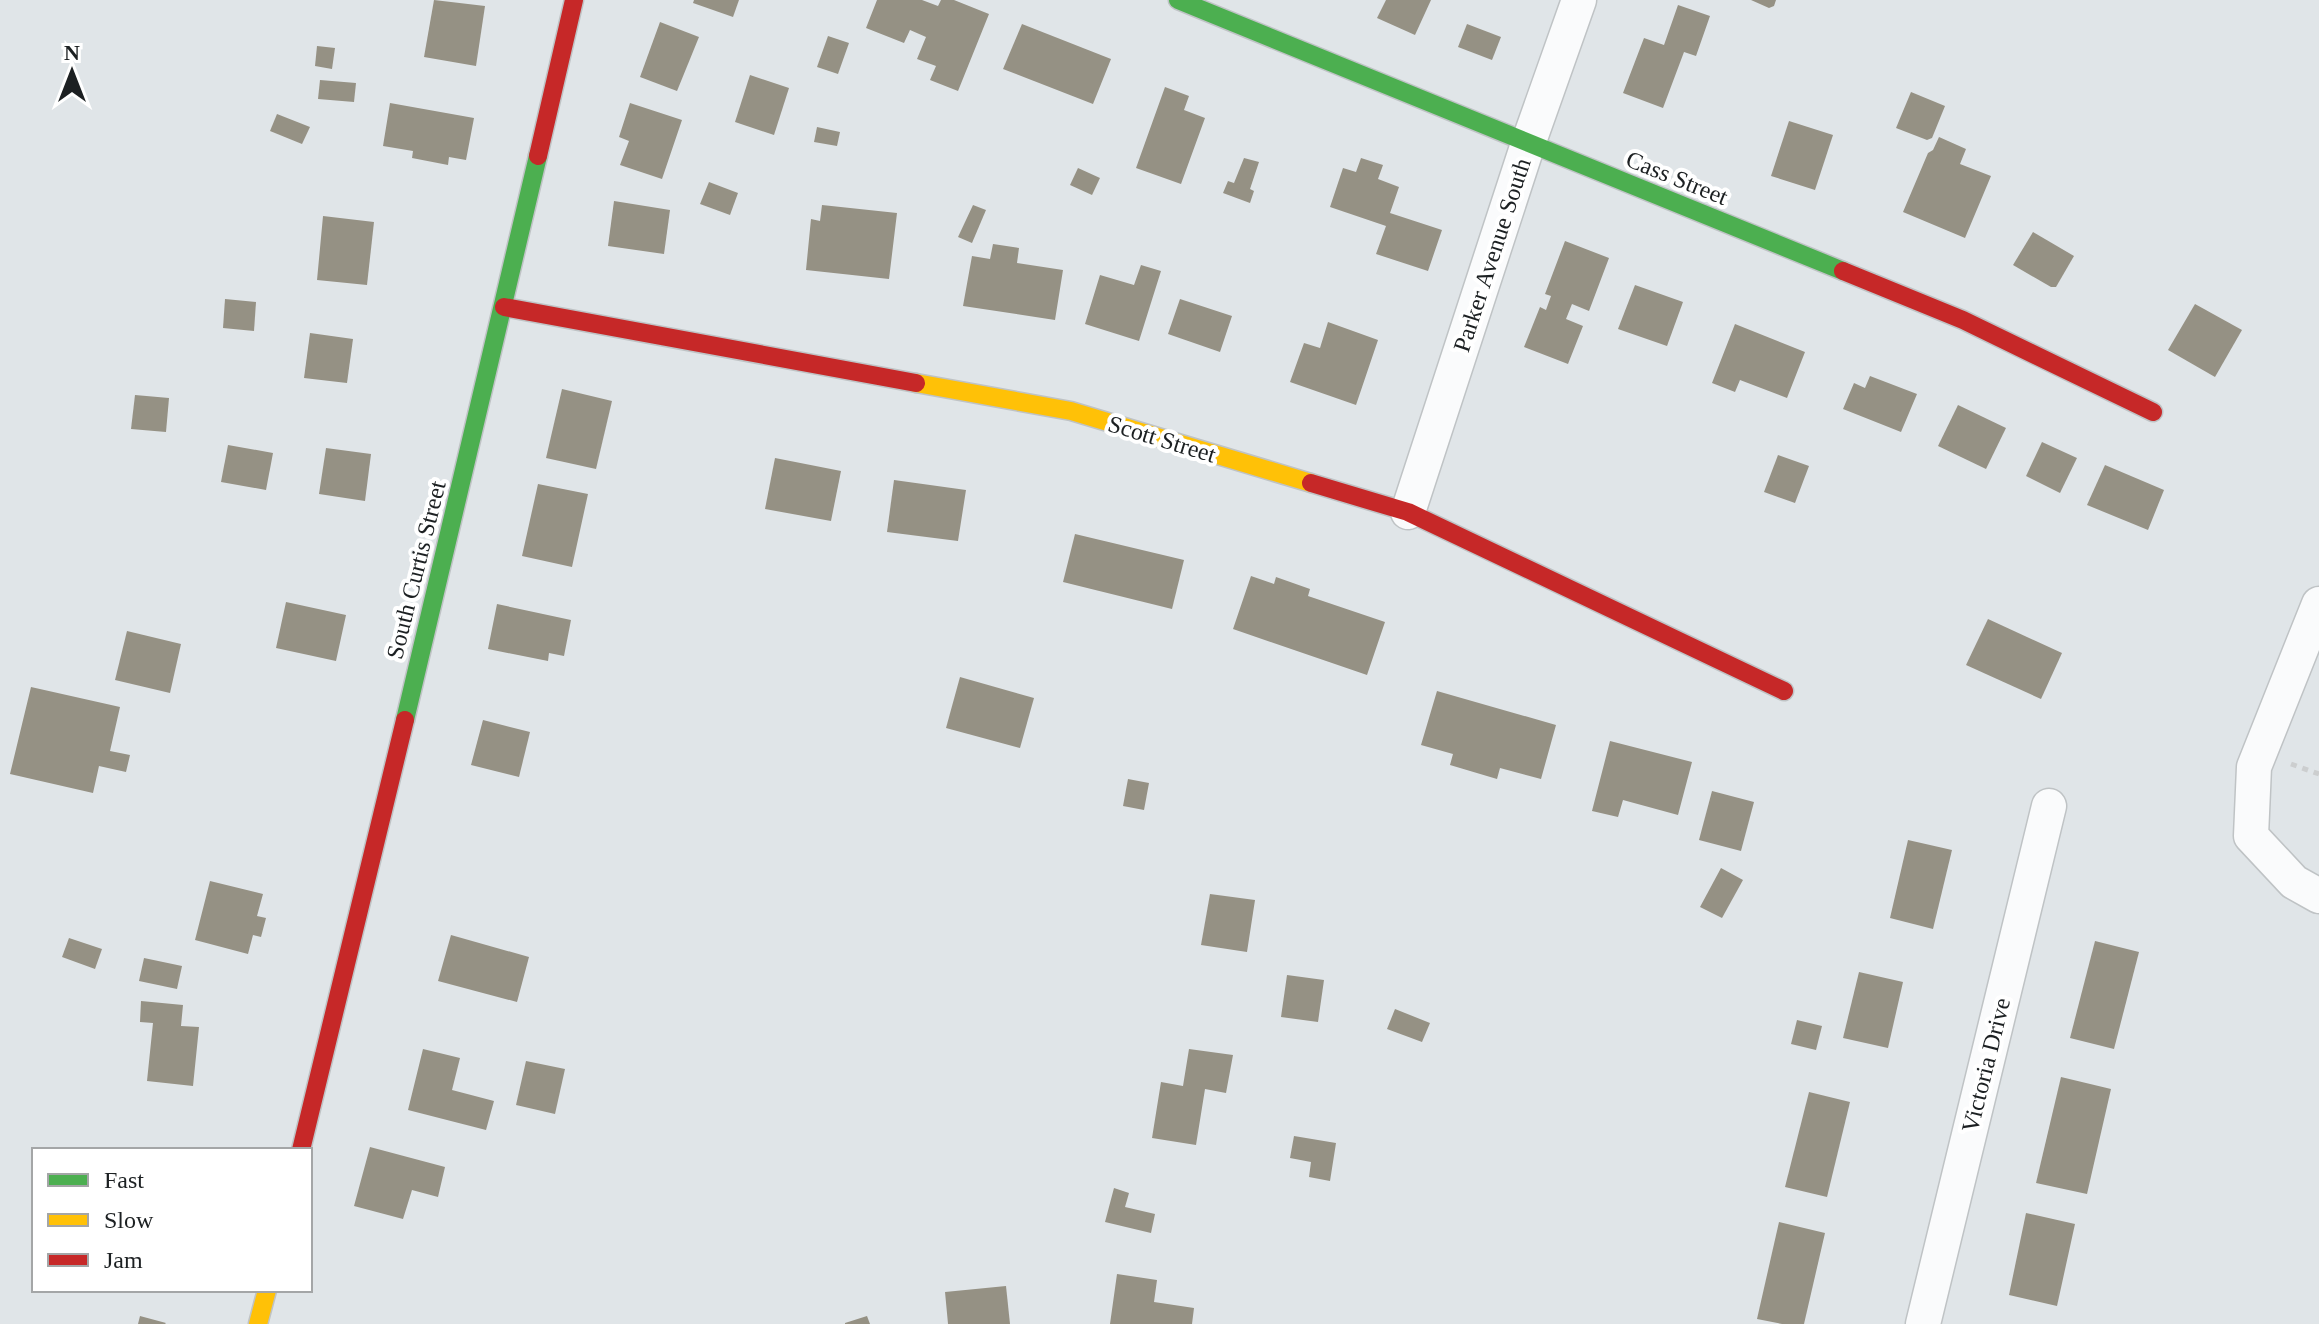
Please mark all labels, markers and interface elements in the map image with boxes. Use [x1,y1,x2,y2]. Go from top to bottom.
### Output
north arrow [32,32,112,112]
text: N [64,40,80,65]
street label: Cass Street [1622,146,1732,210]
street label: Parker Avenue South [1448,155,1536,355]
street label: Scott Street [1105,410,1219,468]
street label: South Curtis Street [381,478,451,662]
street label: Victoria Drive [1957,995,2015,1135]
legend [32,1148,312,1292]
text: Fast [104,1167,144,1193]
text: Slow [104,1207,154,1233]
text: Jam [104,1247,143,1273]

